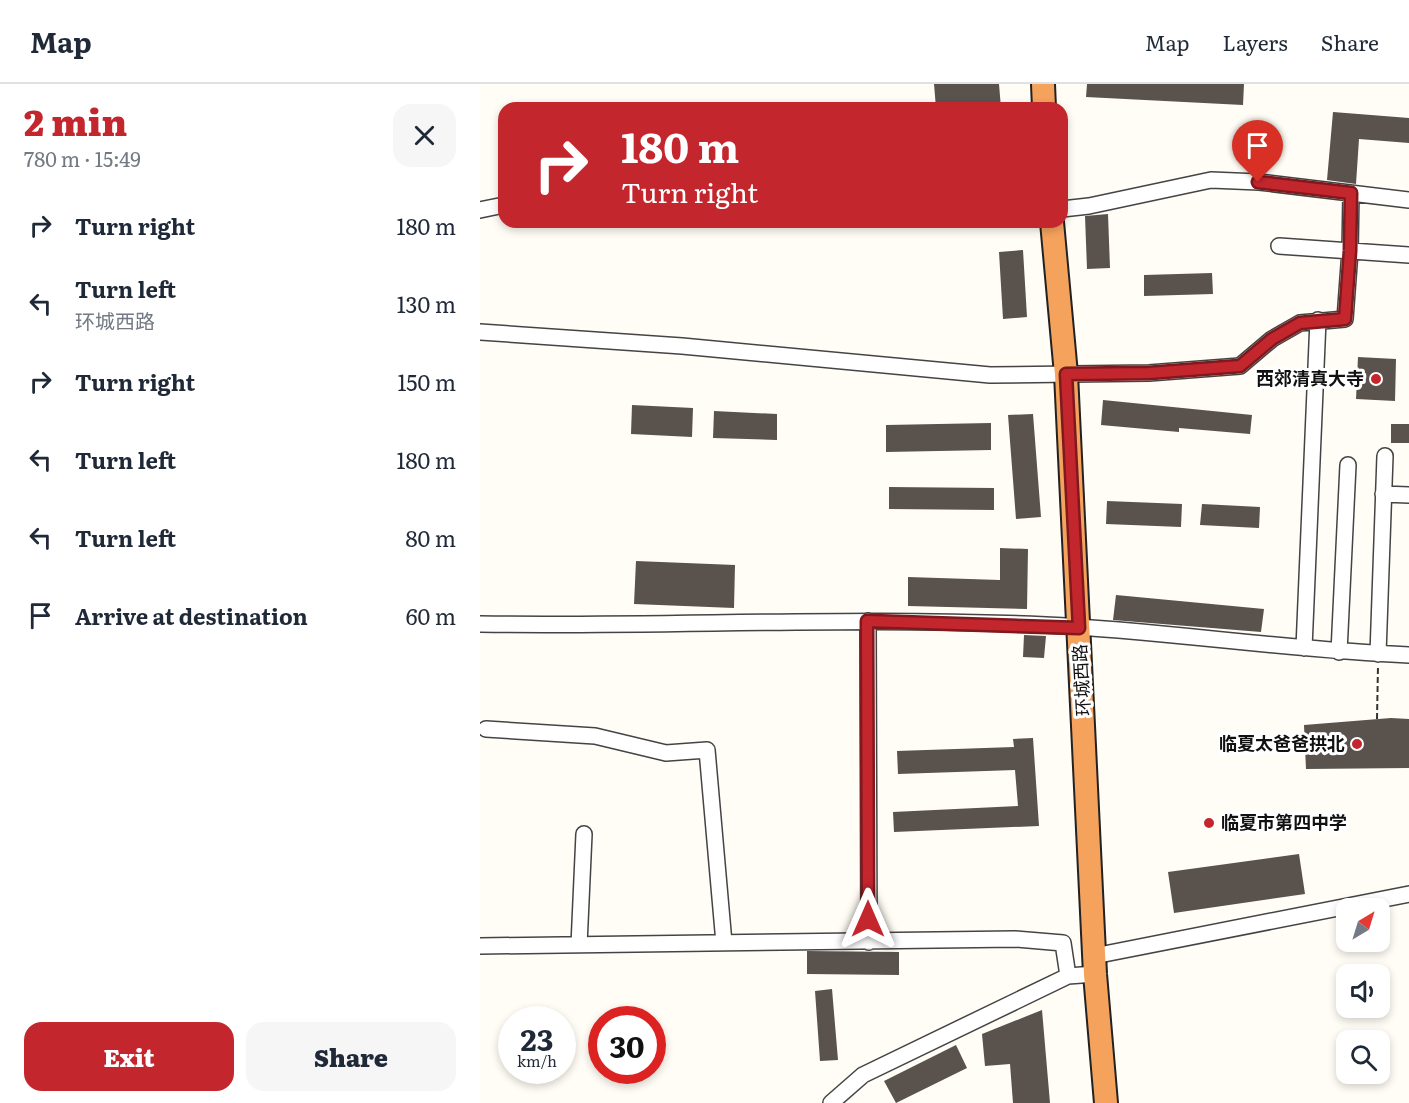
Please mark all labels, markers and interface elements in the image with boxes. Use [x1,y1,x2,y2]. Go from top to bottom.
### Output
text: Map [30,20,92,62]
text: Map [1145,26,1190,57]
text: Layers [1223,26,1288,57]
text: Share [1321,26,1379,57]
text: 2 min [24,94,127,147]
button: close [393,104,456,167]
text: 180 m [621,114,739,176]
pin [1232,120,1283,182]
icon: right [522,126,600,204]
icon: arrive [1241,129,1274,162]
text: 780 m · 15:49 [24,143,141,173]
text: Turn right [621,171,758,211]
icon: right [24,209,57,242]
text: Turn right [75,209,195,242]
text: 180 m [396,209,456,242]
text: Turn left [75,272,176,305]
icon: left [24,287,57,320]
text: 130 m [397,287,456,320]
text: 环城西路 [75,305,155,335]
place label: 西郊清真大寺 [1256,364,1364,391]
icon: right [24,365,57,398]
text: Turn right [75,365,195,398]
text: 150 m [397,365,456,398]
marker: 西郊清真大寺 [1369,372,1383,386]
icon: left [24,443,57,476]
text: Turn left [75,443,176,476]
text: 180 m [396,443,456,476]
icon: left [24,521,57,554]
text: Turn left [75,521,176,554]
text: 80 m [405,521,456,554]
icon: arrive [24,599,57,632]
text: Arrive at destination [75,599,308,632]
text: 60 m [406,599,456,632]
street label: 环城西路 [1065,643,1096,717]
place label: 临夏太爸爸拱北 [1219,729,1345,756]
marker: 临夏太爸爸拱北 [1350,737,1364,751]
place label: 临夏市第四中学 [1221,808,1347,835]
marker: 临夏市第四中学 [1202,816,1216,830]
position arrow [836,887,900,951]
north arrow [1336,898,1390,952]
map controls [1336,898,1390,1084]
button: sound [1336,964,1390,1018]
speed limit sign: 30 [588,1006,666,1084]
text: 23 [521,1016,553,1060]
button: Exit [24,1022,234,1091]
button: Share [246,1022,456,1091]
button: search [1336,1030,1390,1084]
text: km/h [517,1049,557,1072]

